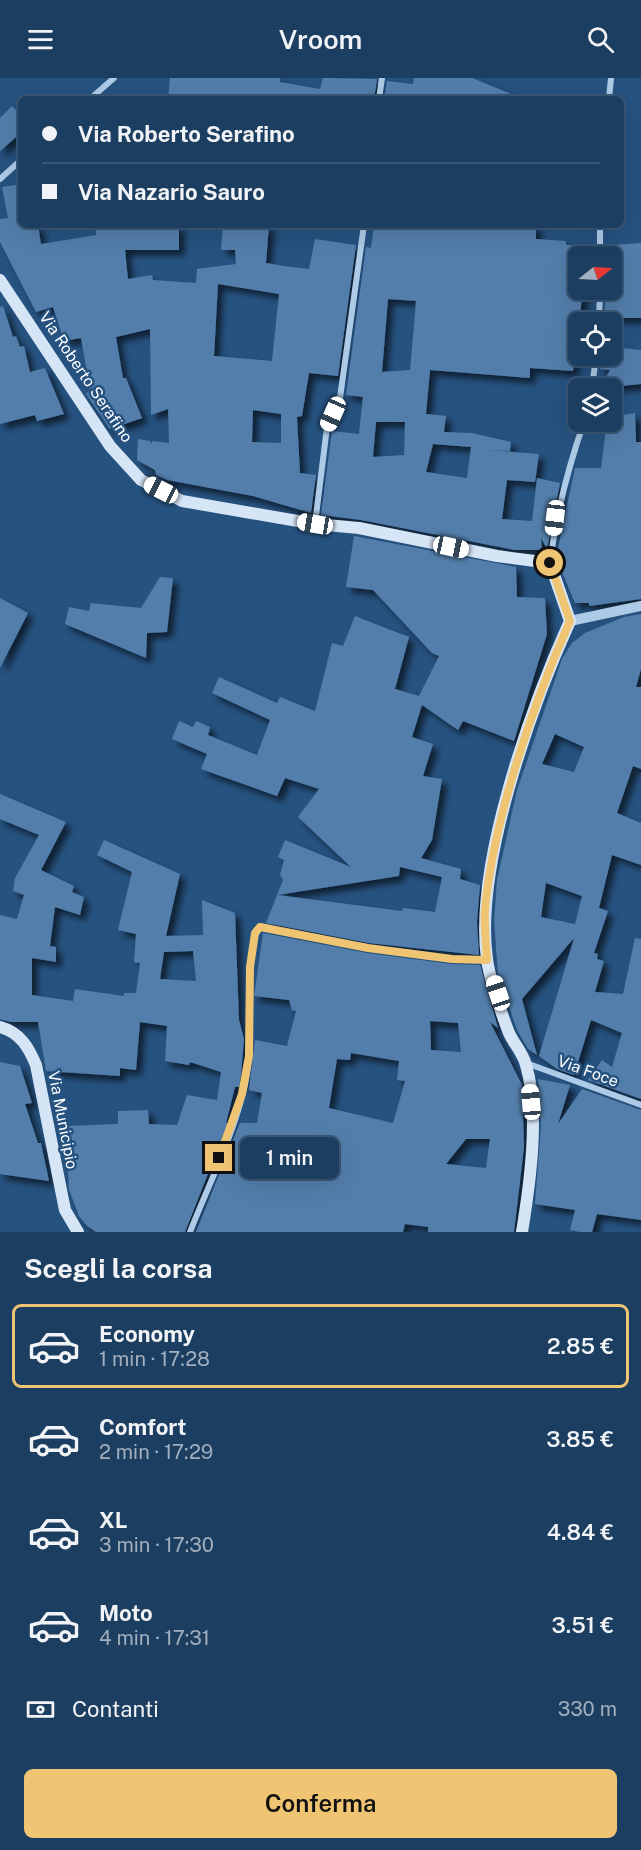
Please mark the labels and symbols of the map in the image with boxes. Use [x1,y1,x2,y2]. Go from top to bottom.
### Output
north arrow [568,246,622,300]
street label: Via Roberto Serafino [35,308,137,446]
car [317,394,349,434]
car [141,474,181,506]
car [544,499,566,537]
car [296,512,334,536]
car [432,534,470,560]
route start [536,549,563,576]
car [484,973,512,1013]
street label: Via Foce [555,1051,621,1091]
street label: Via Municipio [44,1069,82,1171]
car [520,1083,542,1121]
callout: 1 min [240,1137,339,1179]
route end [205,1144,232,1171]

